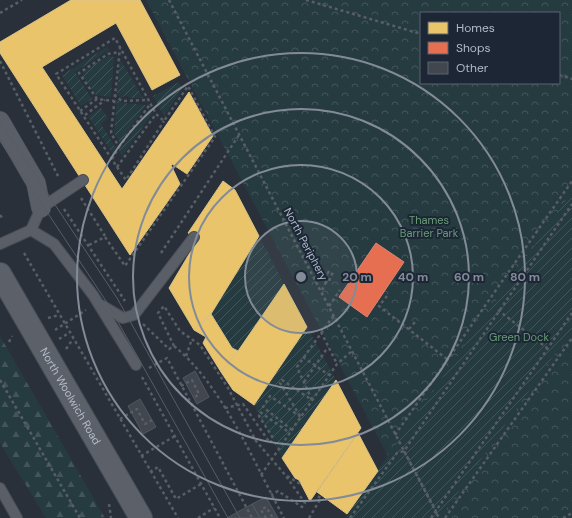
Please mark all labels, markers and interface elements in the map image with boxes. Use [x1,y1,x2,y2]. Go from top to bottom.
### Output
legend [420,12,560,84]
text: Homes [456,20,495,36]
text: Shops [456,40,491,56]
text: Other [456,60,489,76]
street label: North Periphery [281,205,331,283]
park label: Thames Barrier Park [400,213,459,240]
text: 20 m [342,269,372,285]
text: 40 m [398,269,428,285]
text: 60 m [454,269,484,285]
text: 80 m [510,269,540,285]
centre of rings [294,270,308,284]
park label: Green Dock [489,330,549,344]
street label: North Woolwich Road [37,345,104,447]

